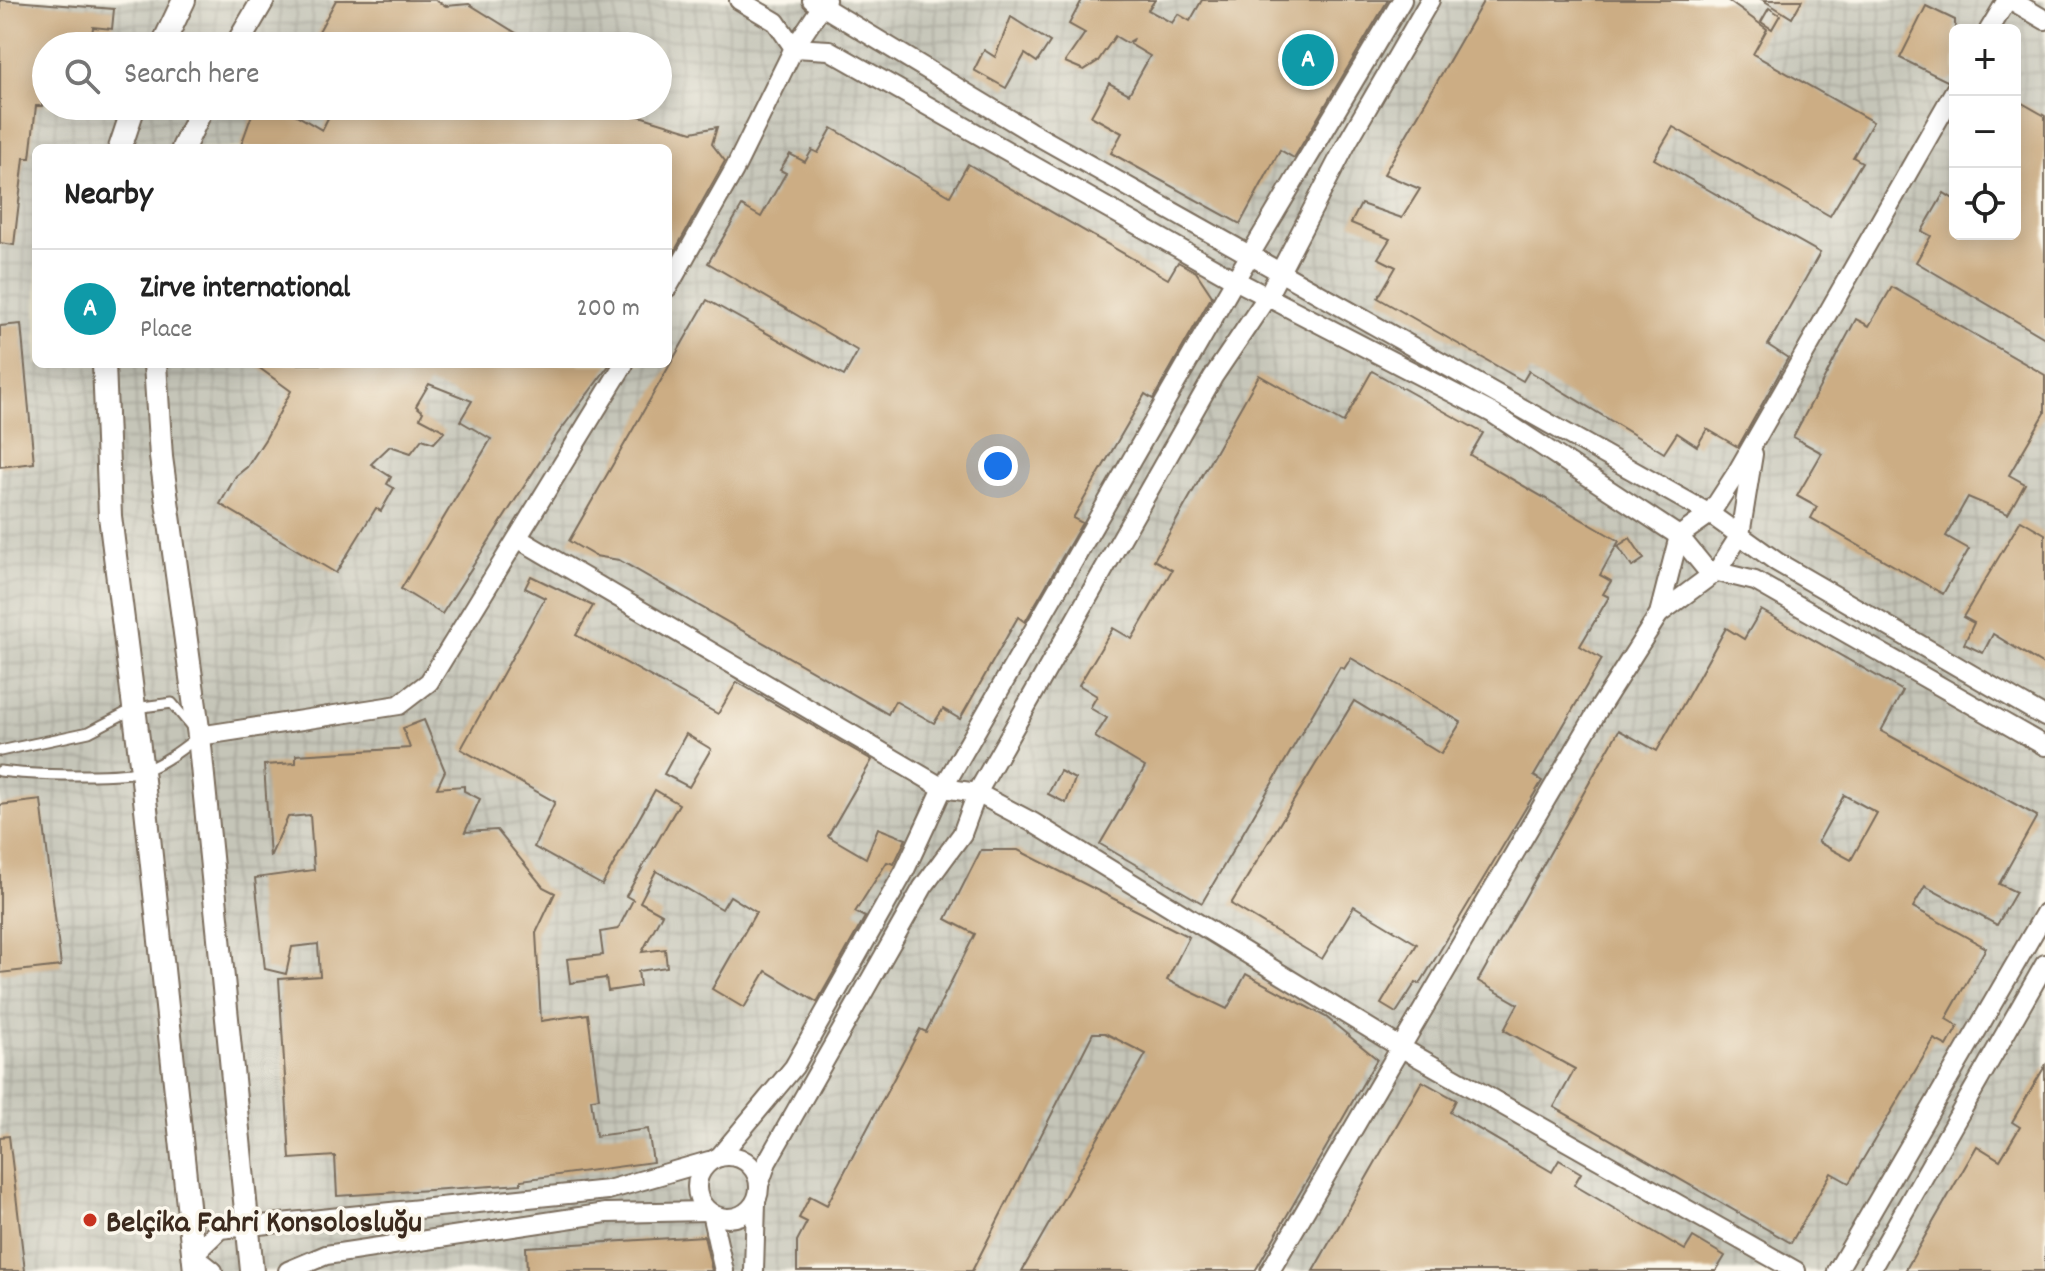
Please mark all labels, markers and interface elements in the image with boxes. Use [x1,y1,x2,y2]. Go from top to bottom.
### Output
map controls [1949,24,2021,240]
button: + [1949,24,2021,96]
pin: A [1282,30,1334,90]
search box [32,32,672,120]
icon: search [60,54,104,98]
text: Search here [124,55,260,98]
button: − [1949,96,2021,168]
button: locate [1949,168,2021,240]
text: Nearby [64,172,153,221]
text: Zirve international [140,269,350,312]
text: A [83,291,97,328]
text: 200 m [576,291,640,328]
text: Place [140,312,192,349]
your location [978,446,1018,486]
place label: Belçika Fahri Konsolosluğu [106,1202,422,1248]
marker: Belçika Fahri Konsolosluğu [81,1211,99,1229]

